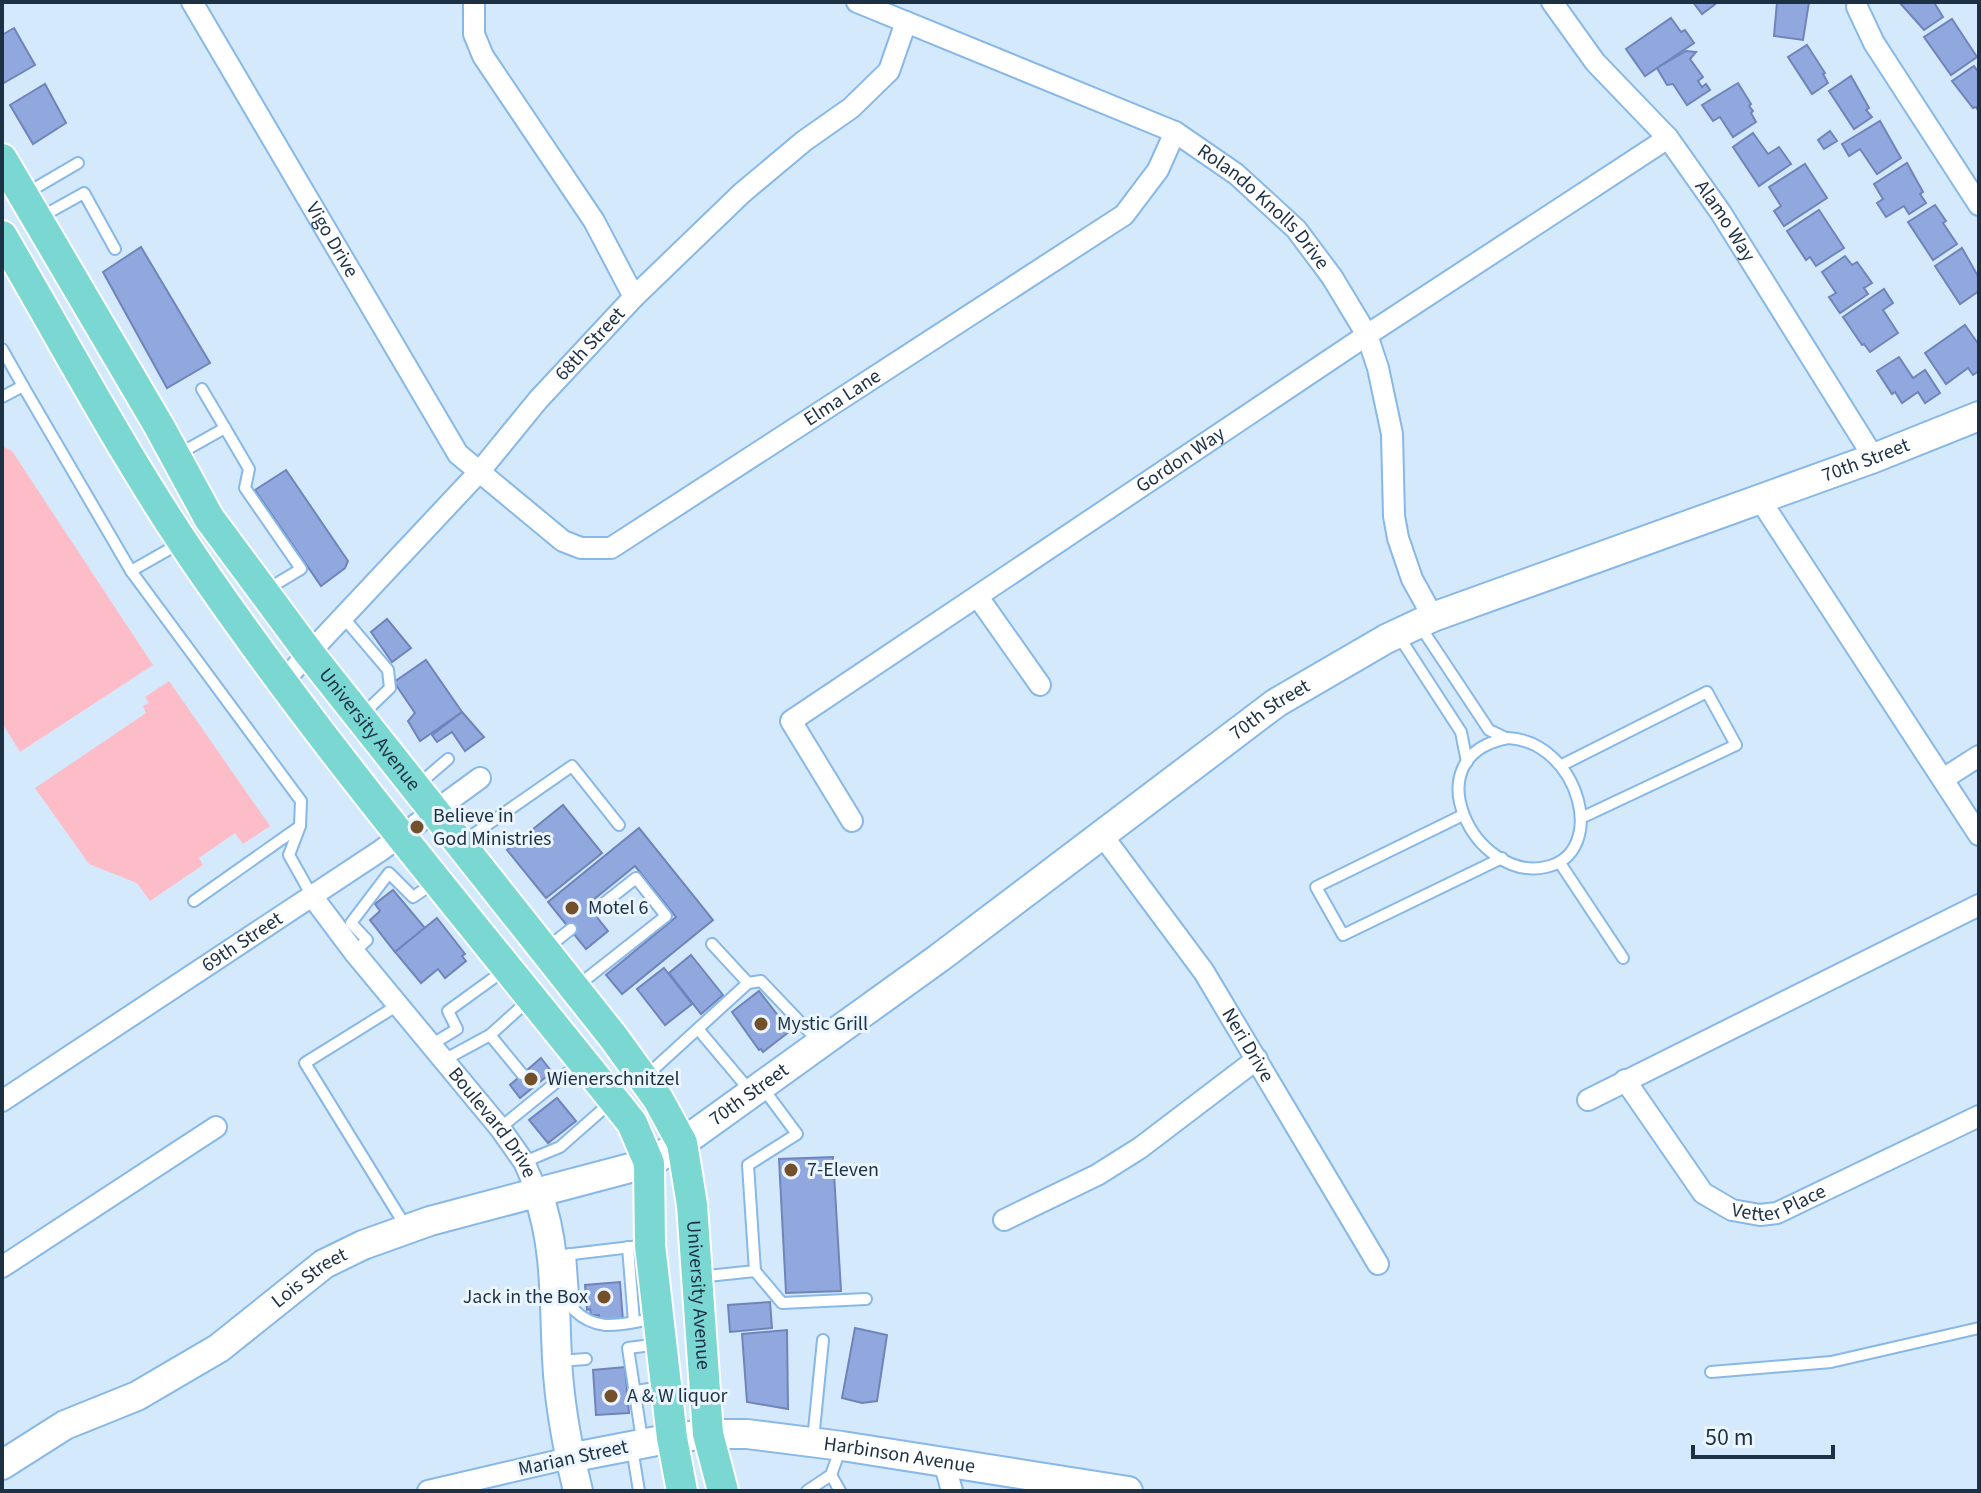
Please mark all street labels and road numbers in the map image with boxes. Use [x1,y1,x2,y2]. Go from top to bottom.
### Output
street label: Rolando Knolls Drive [1192,137,1336,276]
street label: Alamo Way [1688,175,1762,268]
street label: Vigo Drive [299,197,365,283]
street label: 68th Street [549,301,632,387]
street label: Elma Lane [798,362,887,433]
street label: Gordon Way [1130,420,1231,500]
street label: 70th Street [1818,431,1914,490]
street label: University Avenue [312,662,427,797]
street label: 70th Street [1224,672,1315,747]
street label: 69th Street [196,905,288,979]
street label: Neri Drive [1215,1003,1281,1088]
street label: 70th Street [704,1056,795,1133]
street label: Boulevard Drive [441,1061,543,1183]
street label: Vetter Place [1729,1177,1831,1229]
street label: University Avenue [679,1219,717,1371]
street label: Lois Street [266,1241,352,1315]
street label: Harbinson Avenue [822,1430,977,1481]
street label: Marian Street [516,1433,631,1483]

